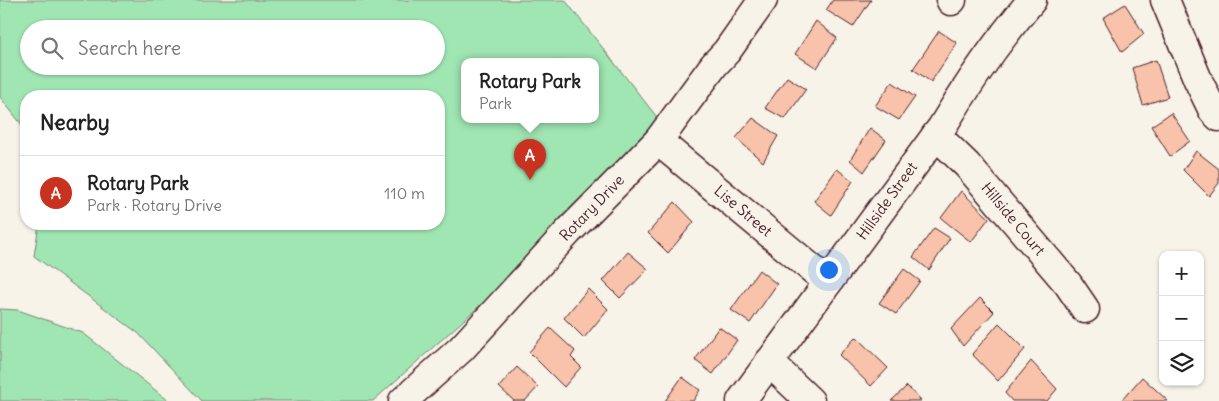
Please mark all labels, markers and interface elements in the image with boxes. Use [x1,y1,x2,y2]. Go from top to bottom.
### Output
search box [20,20,445,75]
icon: search [38,34,66,62]
text: Search here [78,36,181,60]
popup [461,58,599,123]
text: Rotary Park [479,69,581,93]
text: Park [479,93,512,113]
text: Nearby [40,109,110,136]
pin: A [514,139,546,180]
street label: Hillside Street [852,158,921,243]
street label: Rotary Drive [555,170,628,245]
text: Rotary Park [87,171,189,195]
street label: Hillside Court [977,178,1049,259]
street label: Lise Street [710,181,776,240]
text: A [51,183,61,203]
text: 110 m [384,183,425,203]
text: Park · Rotary Drive [87,195,222,215]
map controls [1159,251,1204,386]
button: + [1159,251,1204,296]
your location [816,257,842,283]
button: − [1159,296,1204,341]
button: layers [1159,341,1204,386]

